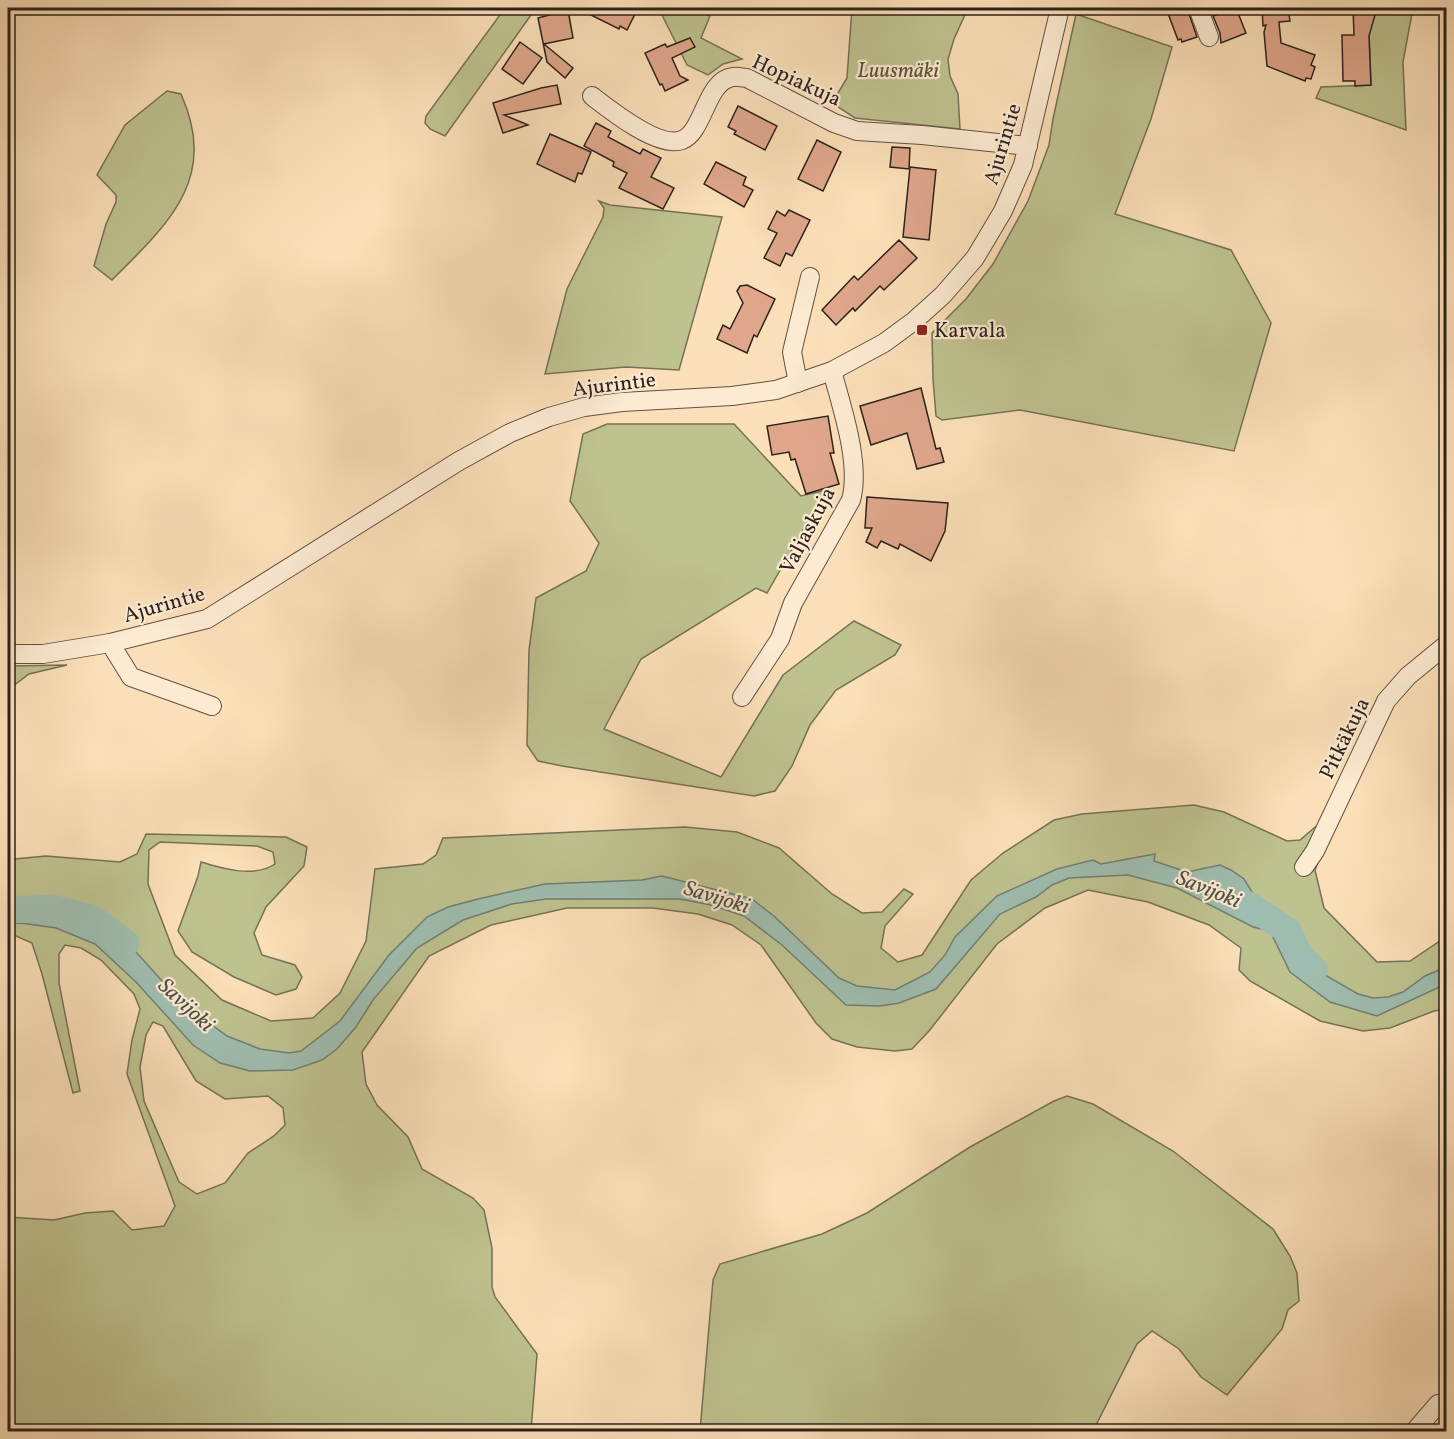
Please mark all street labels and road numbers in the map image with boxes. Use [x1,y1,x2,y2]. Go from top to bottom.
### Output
street label: Hopiakuja [747,48,846,115]
street label: Ajurintie [977,100,1030,189]
street label: Ajurintie [571,366,658,405]
street label: Valjaskuja [773,482,843,579]
street label: Ajurintie [120,580,209,631]
street label: Pitkäkuja [1313,693,1378,784]

